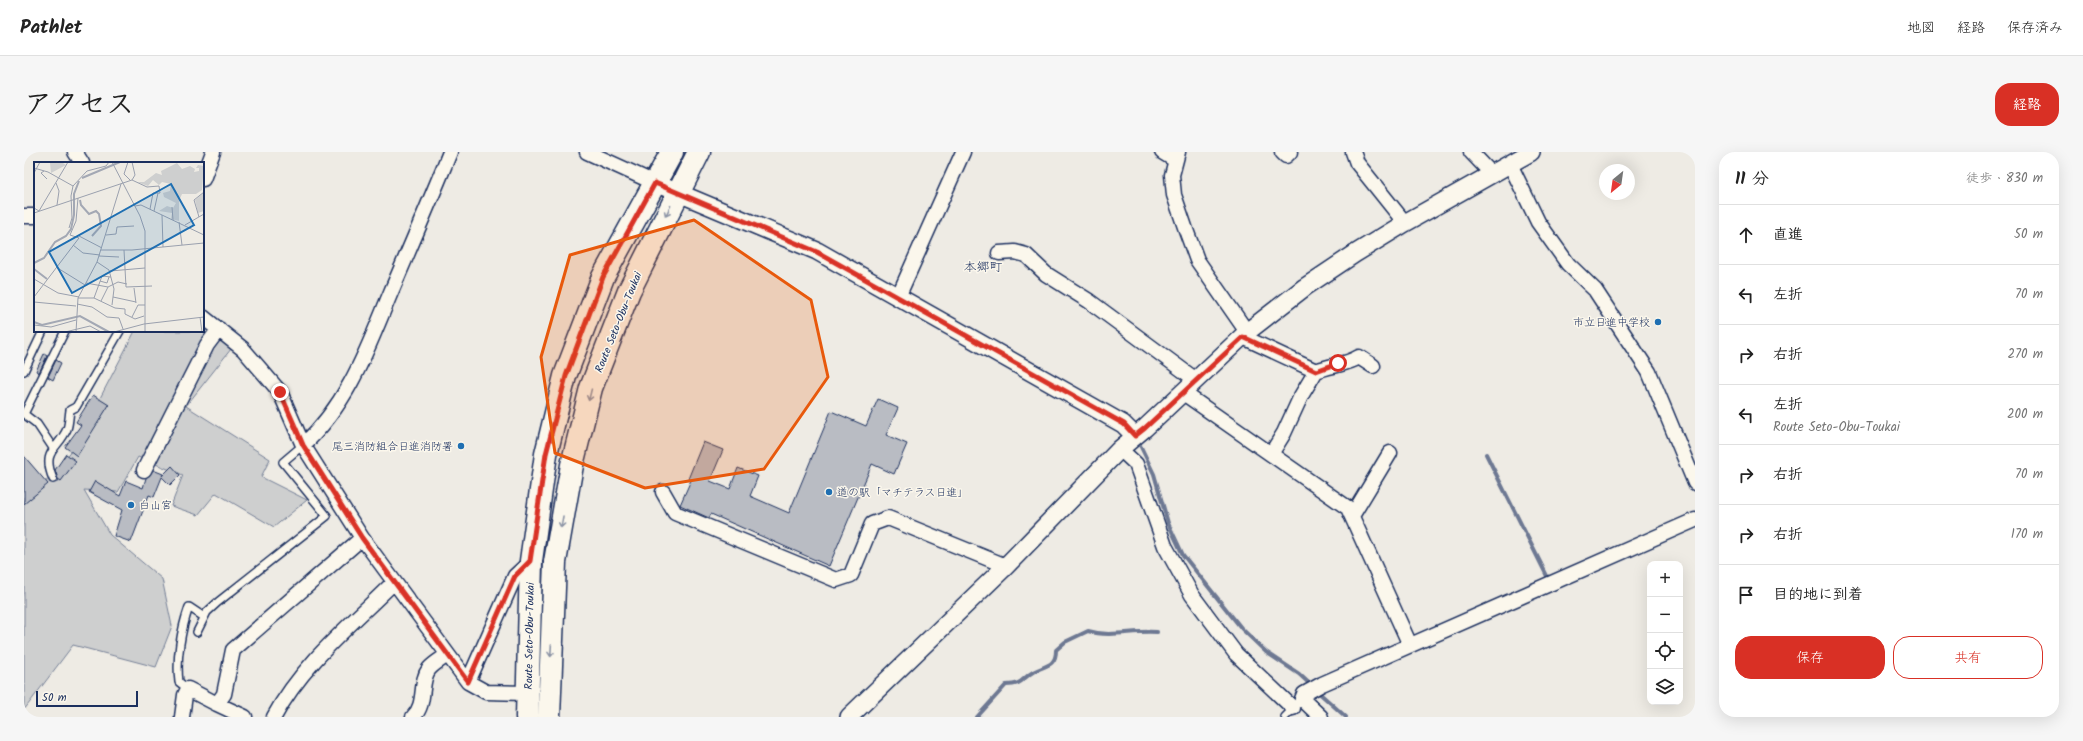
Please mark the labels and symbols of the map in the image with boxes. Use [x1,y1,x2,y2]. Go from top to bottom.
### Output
inset map [34,162,204,332]
north arrow [1599,164,1635,200]
one-way arrow [664,205,671,217]
district label: 本郷町 [963,257,1003,278]
street label: Route Seto-Obu-Toukai [590,269,648,376]
place label: 市立日進中学校 [1573,314,1650,332]
marker: 市立日進中学校 [1653,317,1663,327]
route start [1329,354,1347,372]
route end [271,383,289,401]
one-way arrow [585,388,593,401]
place label: 尾三消防組合日進消防署 [332,438,453,456]
marker: 尾三消防組合日進消防署 [456,441,466,451]
place label: 道の駅「マチテラス日進」 [837,484,969,502]
marker: 道の駅「マチテラス日進」 [824,487,834,497]
place label: 白山宮 [139,497,172,515]
marker: 白山宮 [126,500,136,510]
one-way arrow [558,515,566,528]
street label: Route Seto-Obu-Toukai [520,582,540,690]
one-way arrow [547,644,555,657]
scale bar [36,689,138,708]

